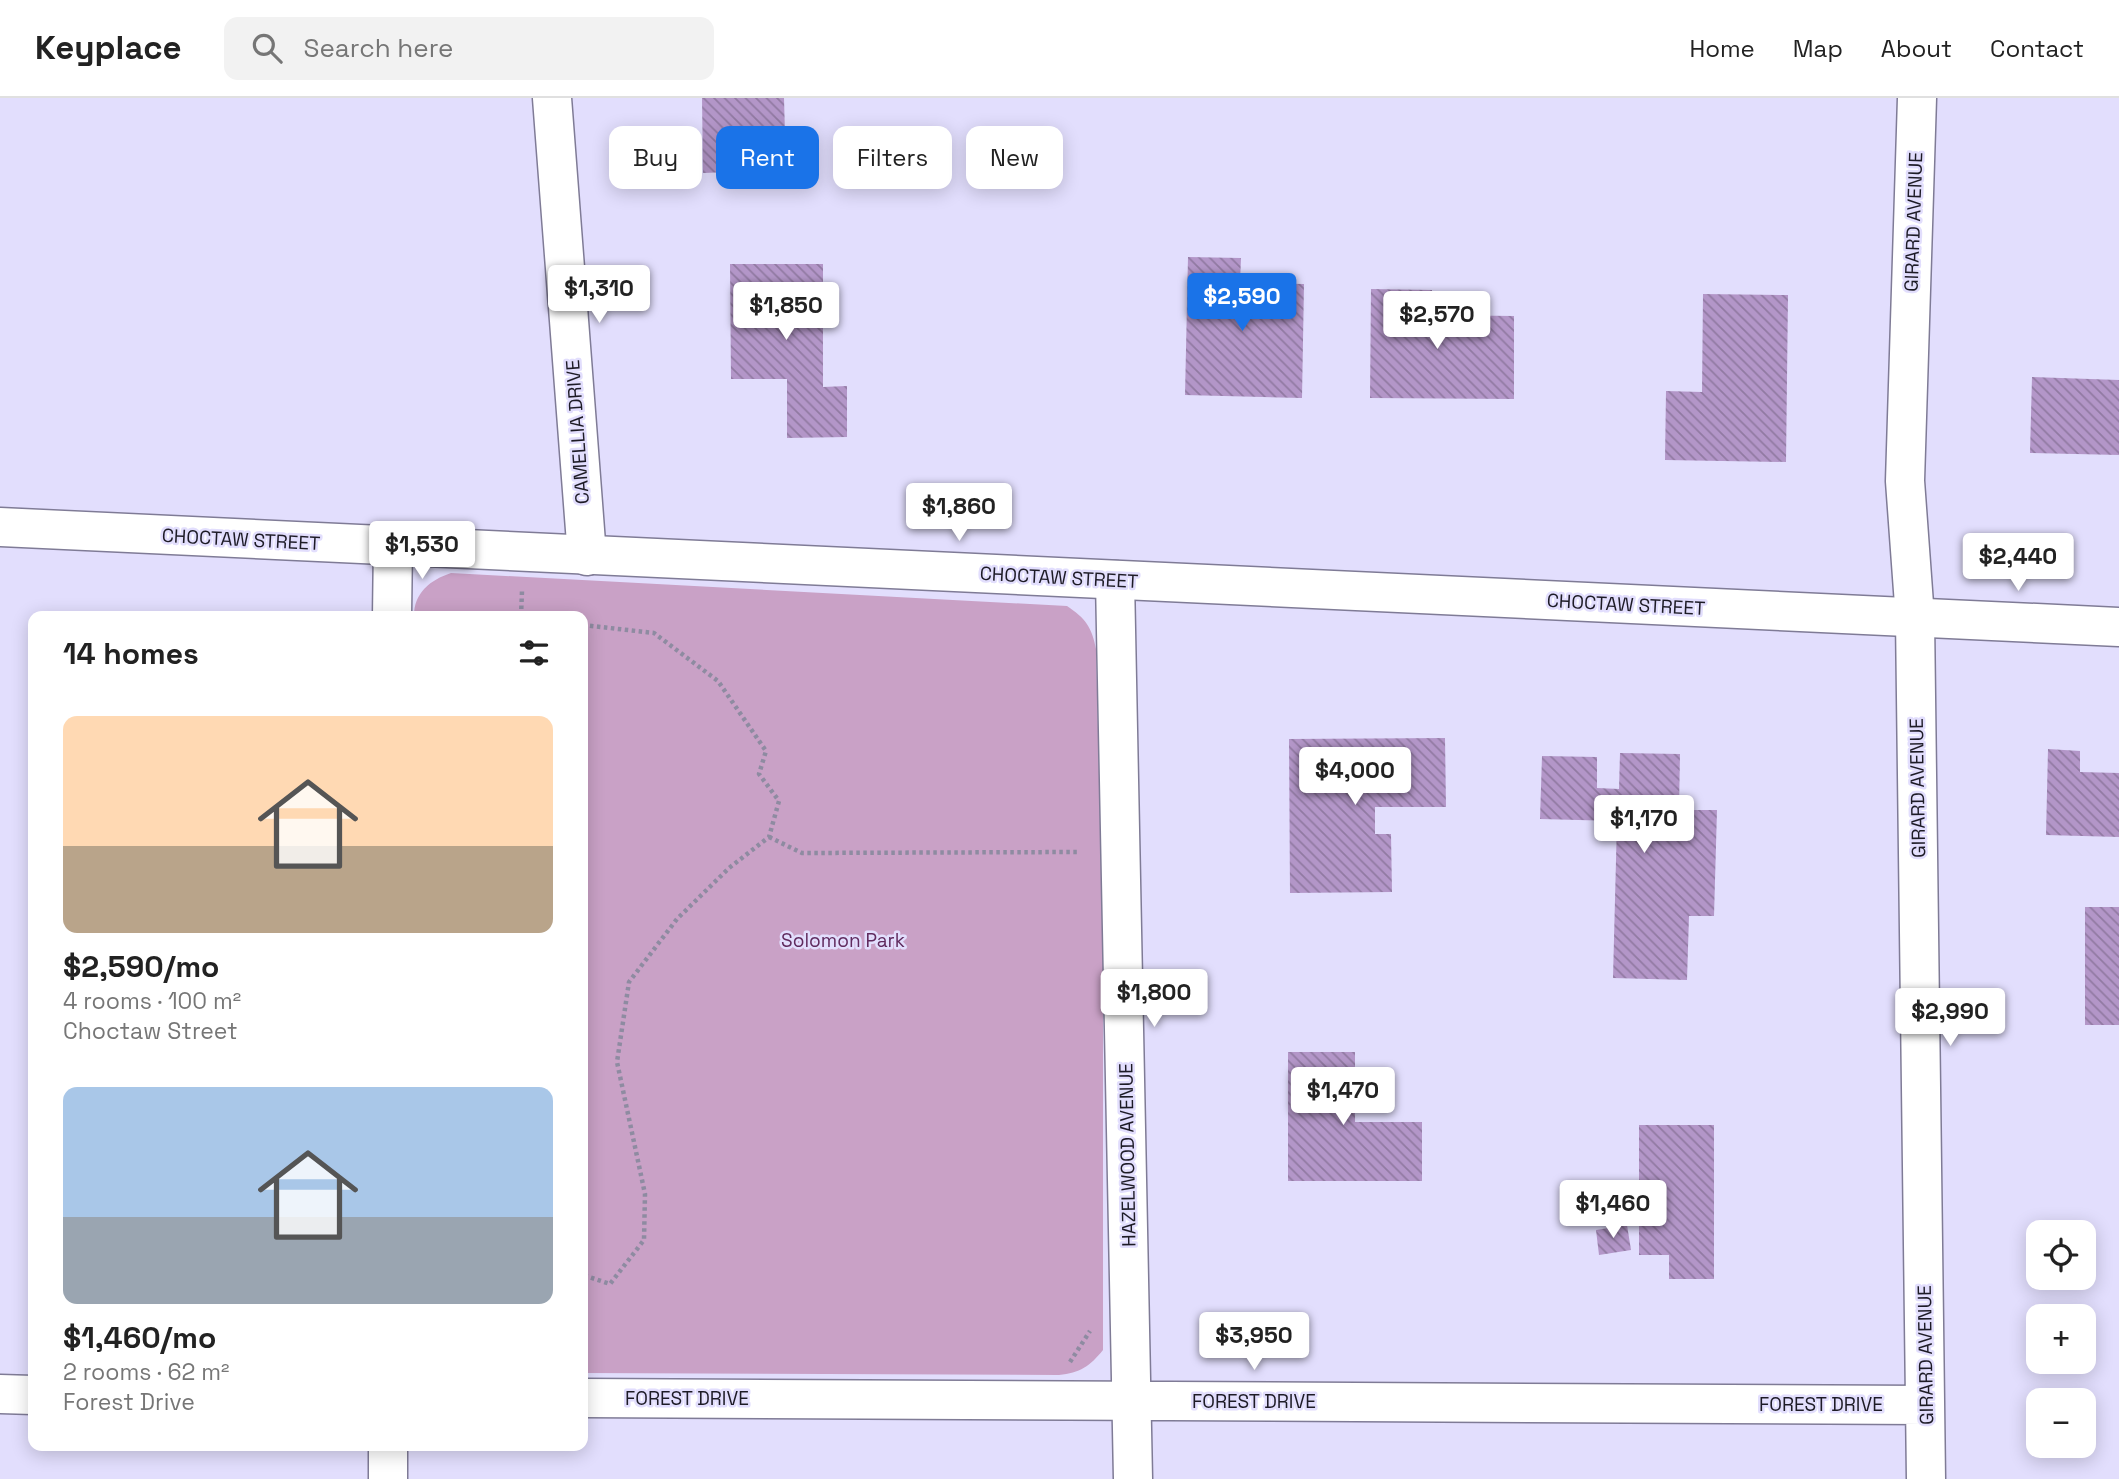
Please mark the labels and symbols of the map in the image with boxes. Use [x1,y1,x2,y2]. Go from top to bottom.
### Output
street label: GIRARD AVENUE [1899,152,1928,292]
pin: $1,310 [542,266,656,325]
pin: $2,590 [1185,274,1299,333]
pin: $1,850 [729,282,843,342]
pin: $2,570 [1380,292,1494,351]
street label: CAMELLIA DRIVE [560,359,595,505]
pin: $1,860 [902,484,1016,543]
pin: $1,530 [365,522,479,581]
street label: CHOCTAW STREET [161,523,321,556]
pin: $2,440 [1961,533,2075,593]
street label: CHOCTAW STREET [979,561,1139,594]
street label: CHOCTAW STREET [1546,588,1706,621]
street label: GIRARD AVENUE [1904,718,1931,858]
pin: $4,000 [1298,748,1412,807]
pin: $1,170 [1587,796,1701,855]
park label: Solomon Park [781,928,905,953]
pin: $1,800 [1097,970,1211,1029]
pin: $2,990 [1893,988,2007,1048]
street label: HAZELWOOD AVENUE [1113,1063,1142,1247]
pin: $1,470 [1286,1068,1400,1127]
pin: $1,460 [1556,1180,1670,1240]
street label: GIRARD AVENUE [1912,1285,1939,1425]
pin: $3,950 [1197,1312,1311,1372]
street label: FOREST DRIVE [625,1386,749,1411]
street label: FOREST DRIVE [1192,1389,1316,1414]
street label: FOREST DRIVE [1759,1392,1883,1417]

